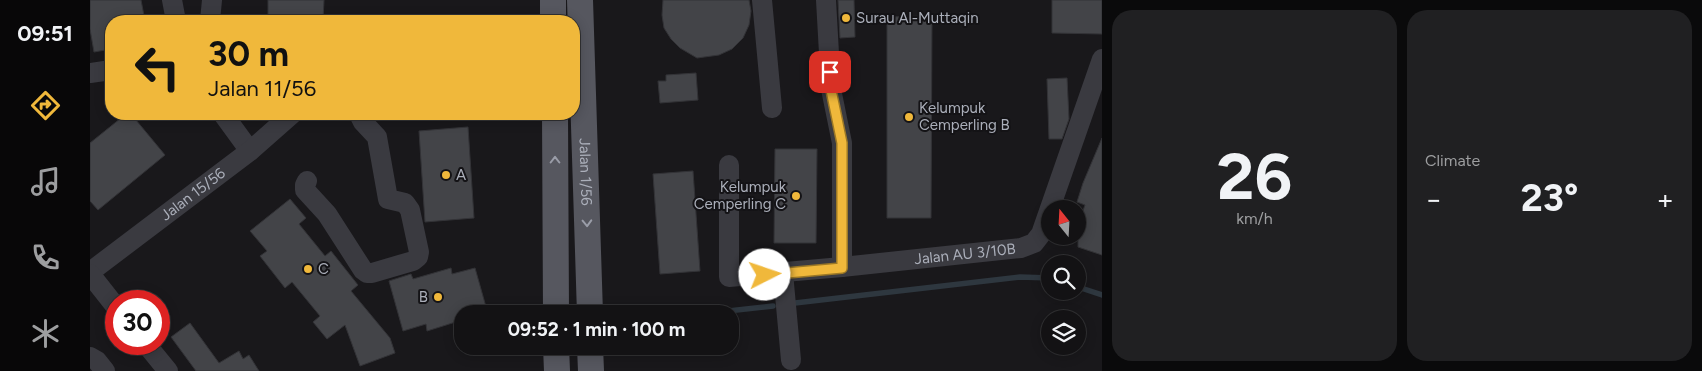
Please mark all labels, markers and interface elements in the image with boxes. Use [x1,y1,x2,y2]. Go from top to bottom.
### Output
place label: Surau Al-Muttaqin [856,9,979,27]
marker: Surau Al-Muttaqin [840,12,852,24]
text: 09:51 [17,20,73,47]
text: 30 m [208,33,289,75]
icon: left [125,35,190,100]
pin [809,51,851,93]
icon: arrive [816,58,844,86]
text: Jalan 11/56 [208,75,316,102]
icon: directions [28,88,63,123]
place label: Kelumpuk Cemperling B [919,99,1010,134]
marker: Kelumpuk Cemperling B [903,111,915,123]
text: 26 [1217,137,1292,215]
street label: Jalan 1/56 [575,138,596,207]
text: Climate [1425,151,1480,170]
one-way arrow [550,156,560,164]
icon: music [28,164,63,199]
street label: Jalan 15/56 [157,164,229,224]
place label: A [456,166,466,184]
marker: A [440,169,452,181]
text: 23° [1521,175,1578,221]
place label: Kelumpuk Cemperling C [694,178,787,213]
text: − [1425,182,1442,216]
text: + [1657,182,1674,216]
marker: Kelumpuk Cemperling C [790,190,802,202]
north arrow [1041,200,1086,245]
map controls [1041,200,1086,355]
text: km/h [1236,209,1273,228]
one-way arrow [581,219,592,227]
icon: phone [28,240,63,275]
street label: Jalan AU 3/10B [913,240,1017,268]
position arrow [738,248,790,300]
button: search [1041,255,1086,300]
place label: C [318,260,329,278]
marker: C [302,263,314,275]
place label: B [419,288,428,306]
speed limit sign: 30 [105,290,170,355]
marker: B [432,291,444,303]
button: layers [1041,310,1086,355]
icon: climate [28,316,63,351]
text: 09:52 · 1 min · 100 m [508,318,685,341]

